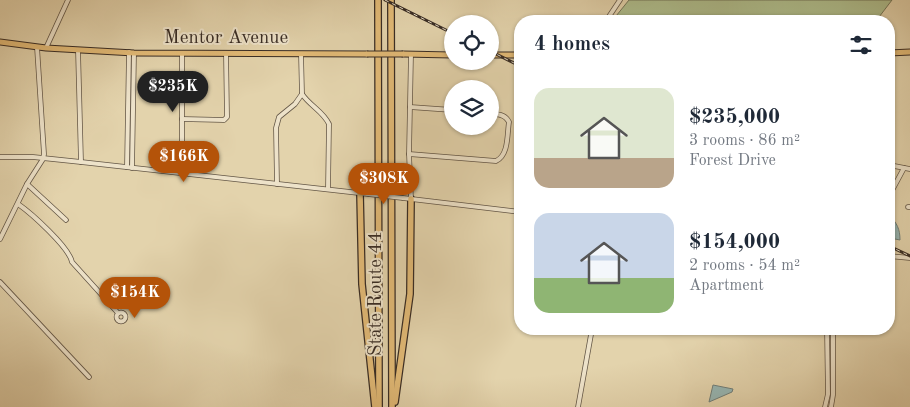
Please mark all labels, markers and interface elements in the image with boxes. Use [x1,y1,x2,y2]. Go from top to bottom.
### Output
map controls [444,15,499,135]
button: locate [444,15,499,70]
street label: Mentor Avenue [164,29,288,48]
icon: filters [847,31,875,59]
text: 4 homes [534,34,610,55]
pin: $235K [138,70,208,113]
text: $235K [148,79,198,95]
button: layers [444,80,499,135]
text: $235,000 [689,107,780,128]
icon: home [574,108,634,168]
text: 3 rooms · 86 m² [689,133,800,149]
pin: $166K [149,140,219,183]
text: $166K [159,149,209,165]
text: Forest Drive [689,153,776,169]
pin: $308K [349,162,419,205]
text: $308K [359,171,409,187]
street label: State Route 44 [367,232,386,356]
text: $154,000 [689,232,780,253]
icon: home [574,233,634,293]
text: 2 rooms · 54 m² [689,258,800,274]
pin: $154K [100,276,170,319]
text: Apartment [689,278,764,294]
text: $154K [110,285,160,301]

